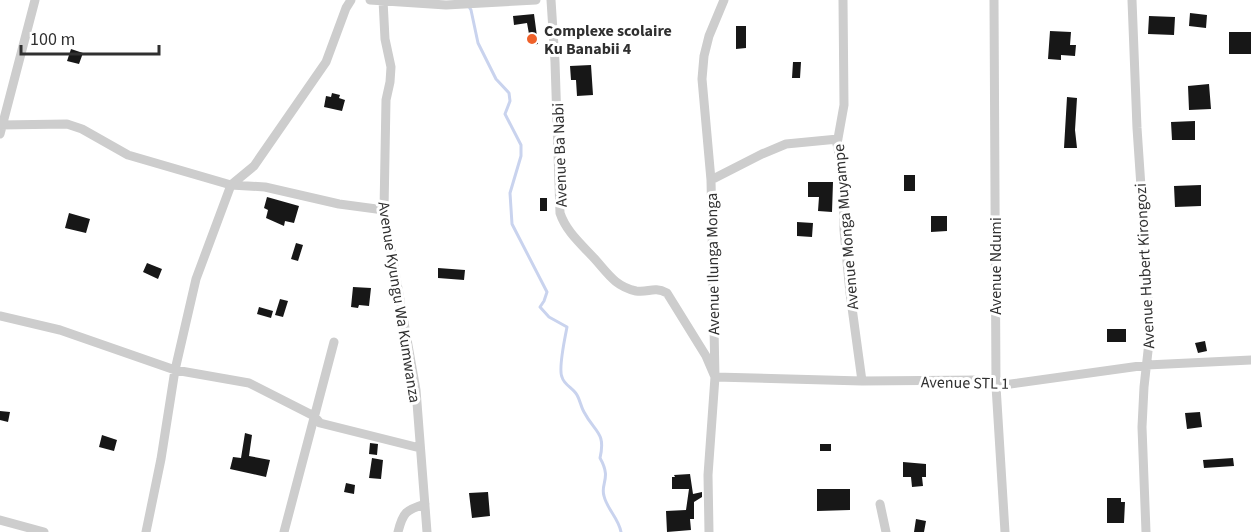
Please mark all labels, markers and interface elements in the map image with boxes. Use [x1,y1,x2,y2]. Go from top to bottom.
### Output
scale bar [21,18,159,56]
place label: Complexe scolaire Ku Banabii 4 [544,20,672,60]
text: 100 m [30,27,75,52]
marker: Complexe scolaire Ku Banabii 4 [525,32,539,46]
street label: Avenue Ba Nabi [547,102,573,208]
street label: Avenue Monga Muyampe [828,143,864,311]
street label: Avenue Hubert Kirongozi [1130,183,1160,349]
street label: Avenue Ilunga Monga [701,193,725,335]
street label: Avenue Kyungu Wa Kumwanza [372,200,426,404]
street label: Avenue Ndumi [985,217,1007,315]
street label: Avenue STL 1 [921,371,1009,395]

